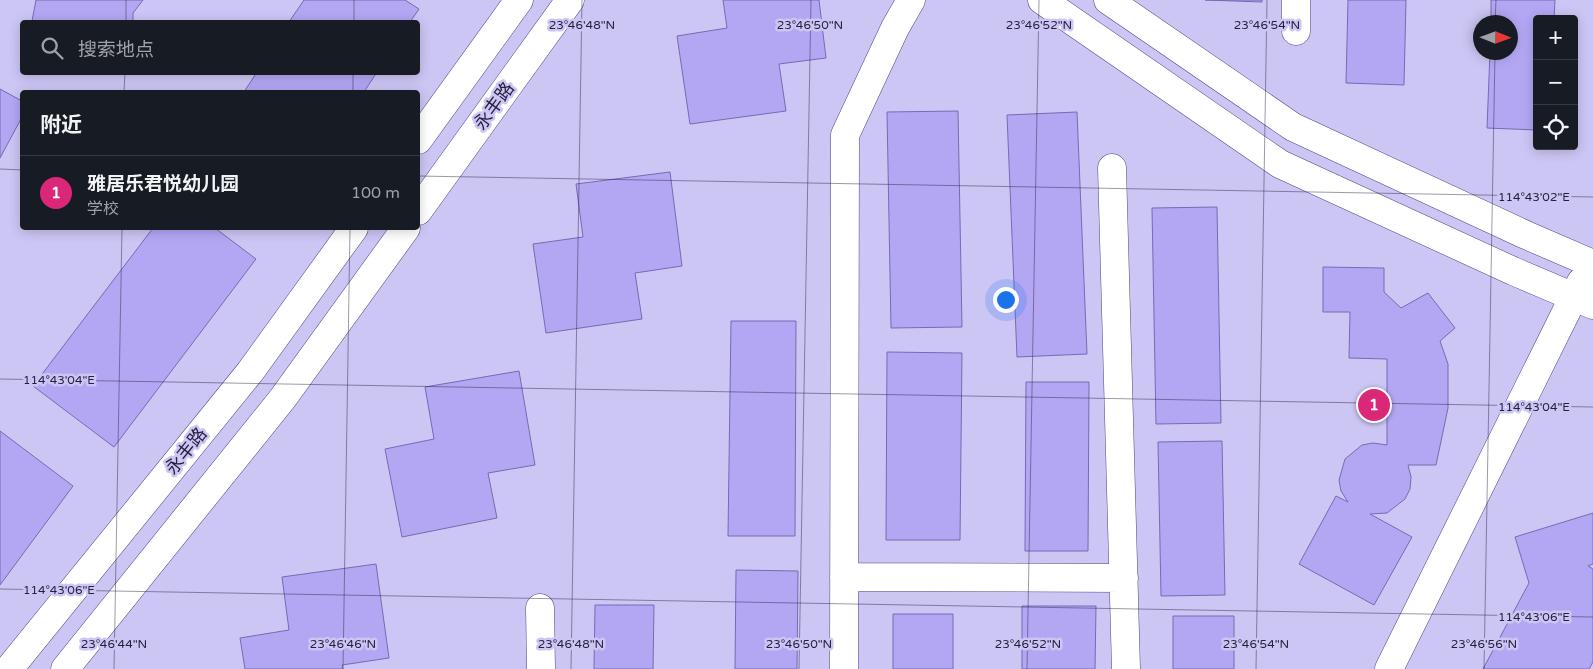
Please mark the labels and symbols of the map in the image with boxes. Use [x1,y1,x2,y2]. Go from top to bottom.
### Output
north arrow [1473,15,1518,60]
text: 23°46'48"N [549,18,615,32]
text: 23°46'50"N [777,18,843,32]
text: 23°46'52"N [1006,18,1072,32]
text: 23°46'54"N [1234,18,1300,32]
street label: 永丰路 [469,78,519,134]
text: 114°43'02"E [1498,190,1570,204]
your location [993,287,1019,313]
text: 114°43'04"E [23,373,95,387]
pin: 1 [1358,386,1390,424]
text: 114°43'04"E [1498,400,1570,414]
street label: 永丰路 [160,423,212,479]
text: 114°43'06"E [23,583,95,597]
text: 114°43'06"E [1498,610,1570,624]
text: 23°46'44"N [81,637,147,651]
text: 23°46'46"N [310,637,376,651]
text: 23°46'48"N [538,637,604,651]
text: 23°46'50"N [766,637,832,651]
text: 23°46'52"N [995,637,1061,651]
text: 23°46'54"N [1223,637,1289,651]
text: 23°46'56"N [1451,637,1517,651]

